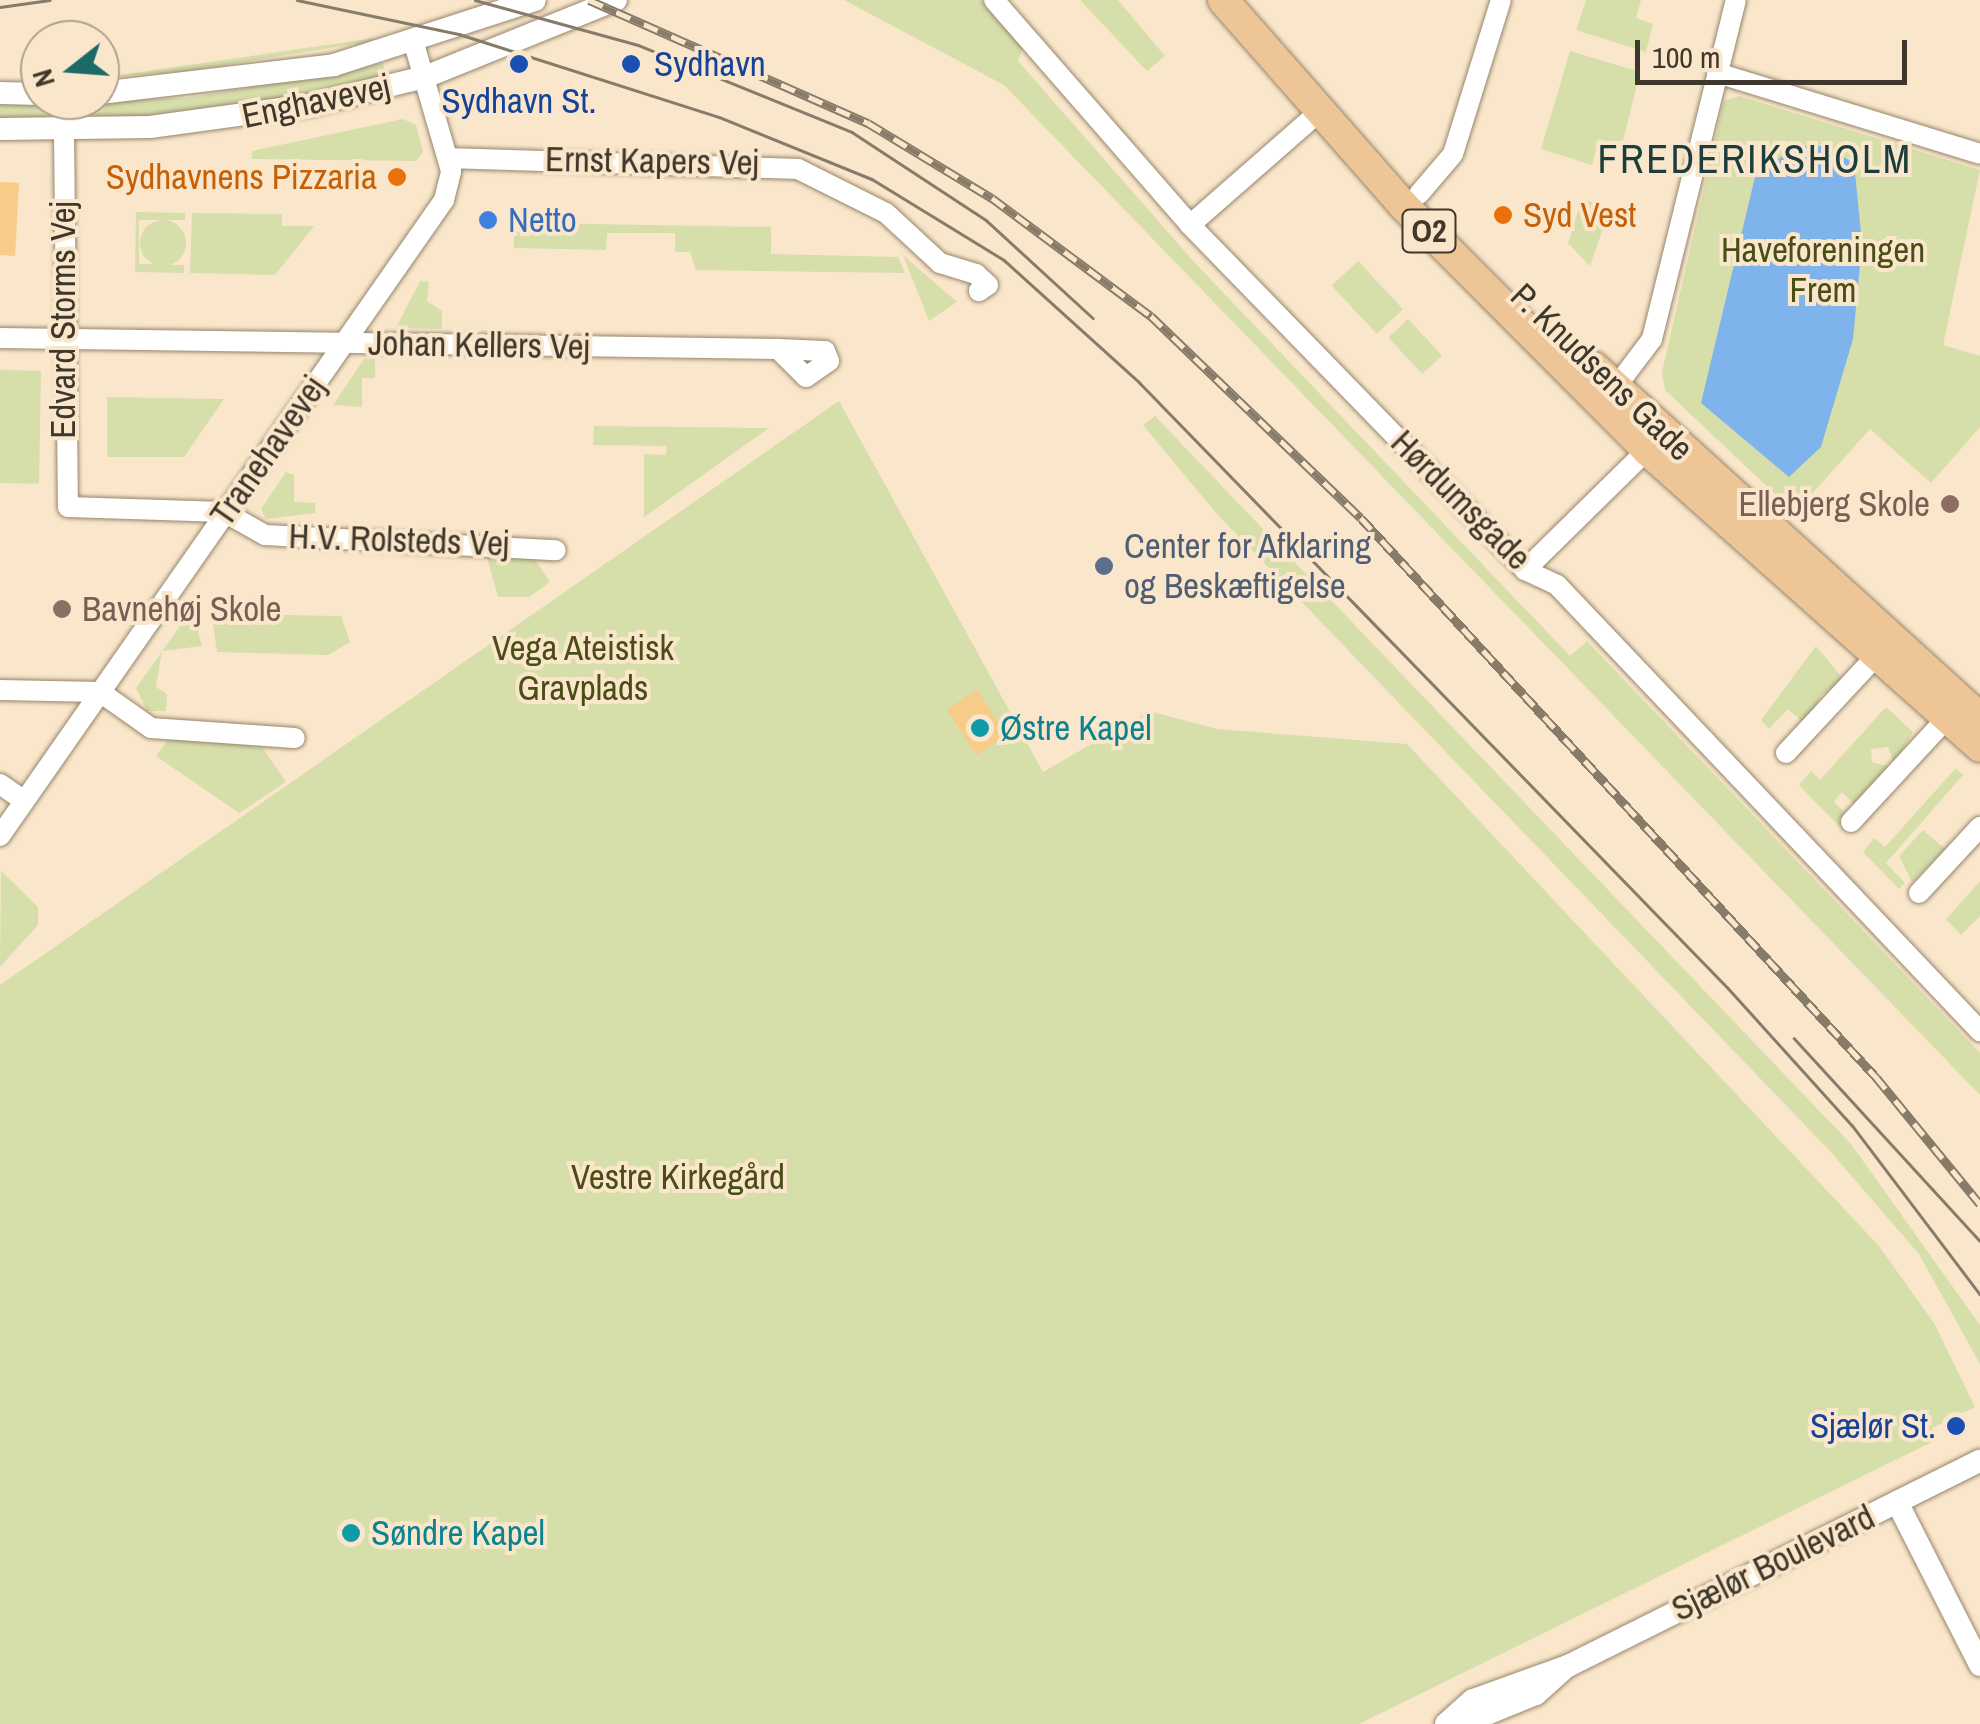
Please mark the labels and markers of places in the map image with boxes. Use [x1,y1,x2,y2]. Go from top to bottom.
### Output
place label: Sydhavn [654,43,766,85]
marker: Sydhavn [618,51,644,77]
marker: Sydhavn St. [508,53,530,75]
place label: Sydhavn St. [442,80,596,122]
place label: Sydhavnens Pizzaria [106,156,377,198]
marker: Sydhavnens Pizzaria [386,166,408,188]
place label: Syd Vest [1523,194,1636,236]
place label: Netto [508,199,577,241]
marker: Syd Vest [1492,204,1514,226]
marker: Netto [477,209,499,231]
place label: Ellebjerg Skole [1739,483,1930,525]
marker: Ellebjerg Skole [1939,493,1961,515]
place label: Center for Afklaring og Beskæftigelse [1124,525,1373,607]
marker: Center for Afklaring og Beskæftigelse [1093,555,1115,577]
place label: Bavnehøj Skole [82,588,281,630]
marker: Bavnehøj Skole [51,598,73,620]
place label: Østre Kapel [1000,707,1152,749]
marker: Østre Kapel [969,717,991,739]
place label: Sjælør St. [1810,1405,1936,1447]
marker: Sjælør St. [1945,1415,1967,1437]
place label: Søndre Kapel [371,1512,545,1554]
marker: Søndre Kapel [340,1522,362,1544]

